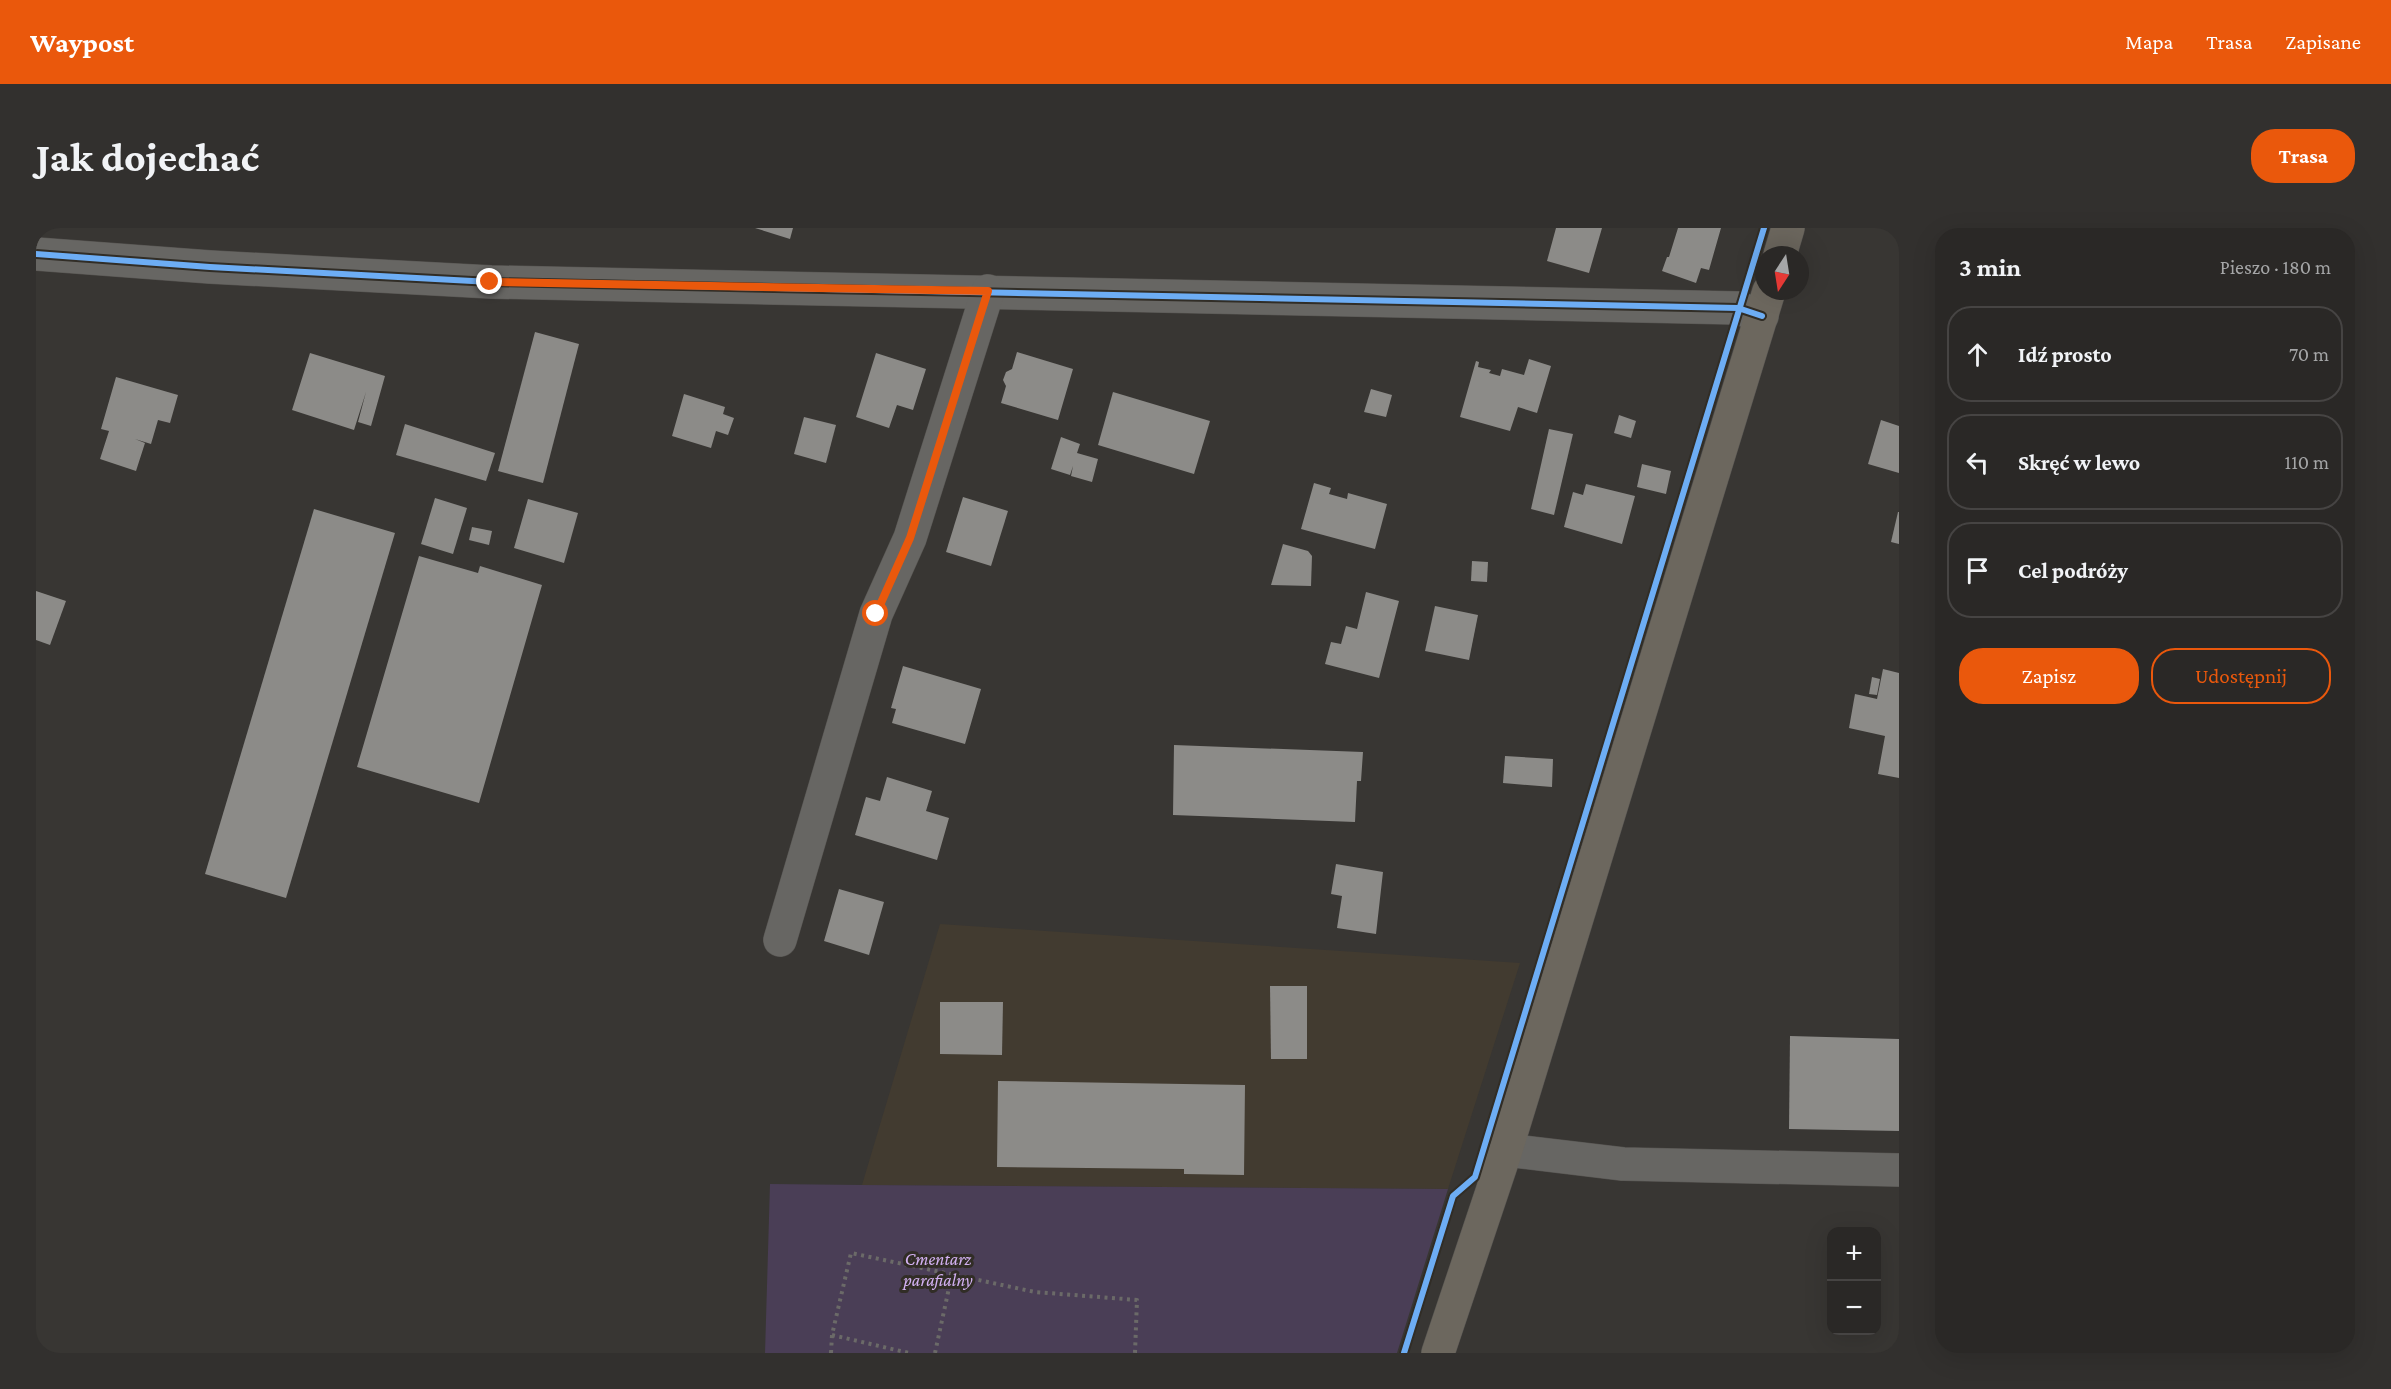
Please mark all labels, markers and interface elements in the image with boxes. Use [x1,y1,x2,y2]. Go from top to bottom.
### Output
text: Waypost [30,27,134,58]
text: Mapa [2125,30,2173,54]
text: Trasa [2206,30,2252,54]
text: Zapisane [2285,30,2361,54]
button: Trasa [2251,129,2355,183]
text: Jak dojechać [36,133,259,180]
north arrow [1755,246,1809,300]
text: 3 min [1959,253,2021,282]
text: Pieszo · 180 m [2220,256,2331,278]
route end [476,268,502,294]
icon: ahead [1961,338,1994,371]
text: Idź prosto [2018,342,2112,367]
text: 70 m [2289,343,2329,365]
icon: left [1961,446,1994,479]
text: Skręć w lewo [2018,450,2140,475]
text: 110 m [2285,451,2329,473]
icon: arrive [1961,554,1994,587]
text: Cel podróży [2018,558,2128,583]
route start [862,600,888,626]
button: Zapisz [1959,648,2139,704]
button: Udostępnij [2151,648,2331,704]
map controls [1827,1227,1881,1335]
button: + [1827,1227,1881,1281]
park label: Cmentarz parafialny [901,1249,973,1290]
button: − [1827,1281,1881,1335]

